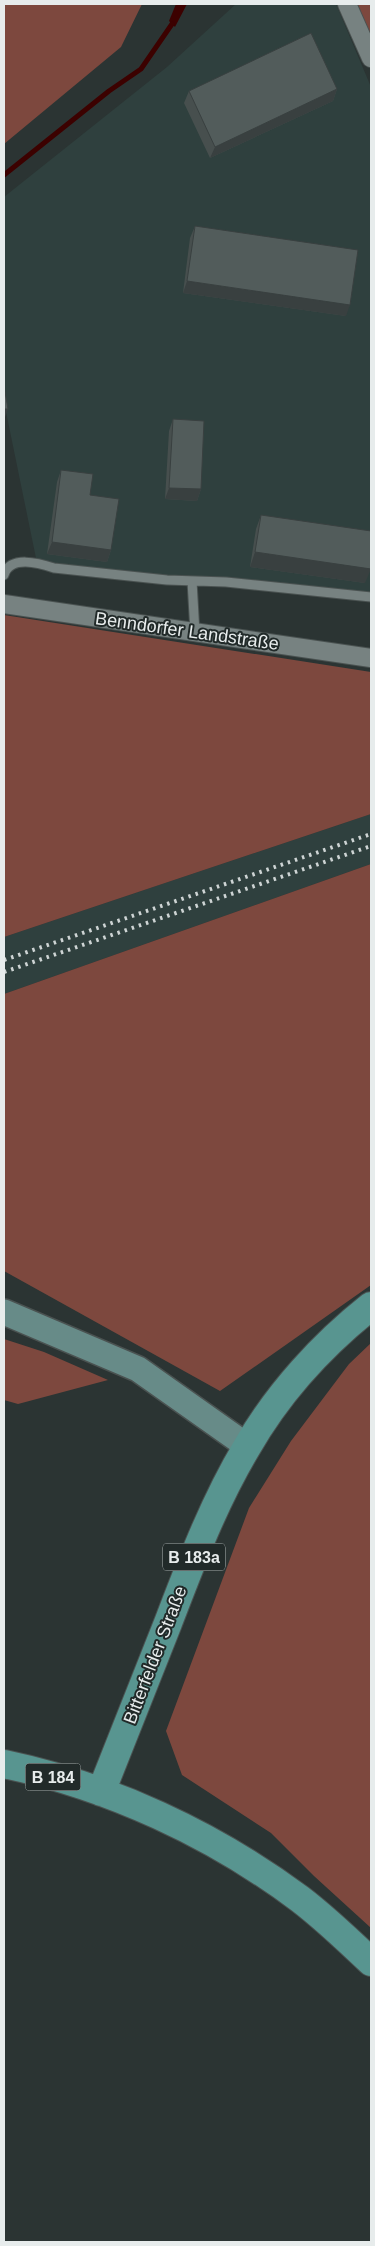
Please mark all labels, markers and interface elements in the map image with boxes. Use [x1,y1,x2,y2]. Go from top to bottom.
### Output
street label: Benndorfer Landstraße [94,608,280,654]
road number: B 183a [163,1544,225,1570]
street label: Bitterfelder Straße [119,1583,191,1727]
road number: B 184 [26,1764,80,1790]

